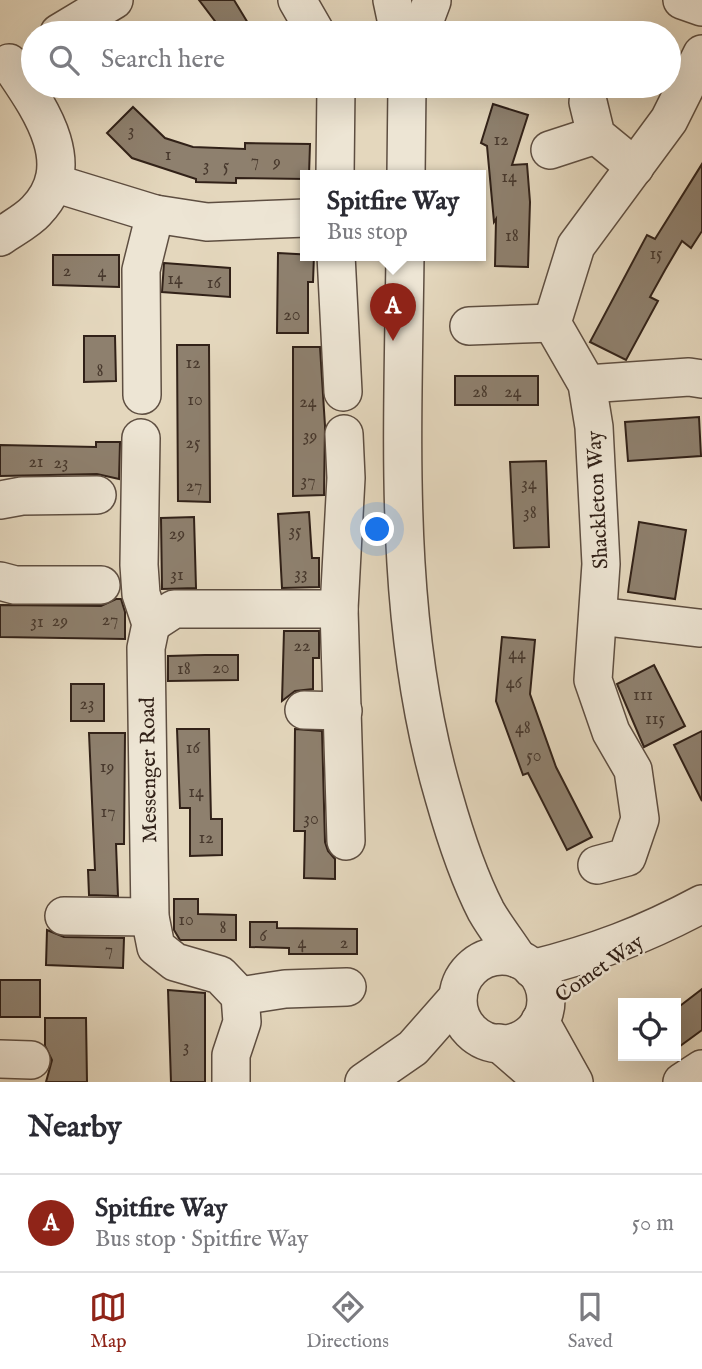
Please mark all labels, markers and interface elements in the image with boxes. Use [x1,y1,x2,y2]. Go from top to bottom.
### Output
search box [21,21,681,98]
icon: search [45,41,83,79]
text: Search here [101,43,225,76]
house number: 3 [128,120,134,143]
house number: 12 [493,129,509,152]
house number: 1 [165,144,171,167]
house number: 7 [251,150,259,173]
house number: 9 [272,151,281,174]
house number: 3 [203,155,209,178]
house number: 5 [223,155,230,178]
house number: 14 [501,166,517,189]
popup [300,170,486,261]
text: Spitfire Way [327,185,459,218]
text: Bus stop [327,218,408,247]
house number: 18 [505,225,519,248]
house number: 15 [649,243,663,266]
house number: 2 [63,260,71,283]
house number: 4 [98,261,107,284]
house number: 14 [167,268,183,291]
house number: 16 [207,272,222,295]
pin: A [370,283,416,341]
house number: 20 [283,304,301,327]
house number: 12 [185,352,201,375]
house number: 8 [96,360,104,383]
house number: 28 [472,381,488,404]
house number: 24 [504,381,522,404]
house number: 10 [187,389,203,412]
house number: 24 [299,391,317,414]
house number: 39 [303,425,317,448]
street label: Shackleton Way [581,429,616,570]
house number: 25 [186,432,201,455]
house number: 21 [28,451,44,474]
house number: 23 [53,452,69,475]
house number: 37 [300,470,316,493]
house number: 34 [521,473,537,496]
house number: 27 [186,475,202,498]
house number: 38 [523,502,537,525]
your location [360,512,394,546]
house number: 35 [288,520,302,543]
house number: 29 [169,523,185,546]
house number: 33 [294,563,308,586]
house number: 31 [170,564,184,587]
house number: 27 [102,609,118,632]
house number: 29 [52,610,68,633]
house number: 31 [30,611,44,634]
house number: 22 [294,635,310,658]
house number: 44 [508,643,526,666]
house number: 20 [212,657,230,680]
house number: 18 [177,658,191,681]
house number: 46 [506,672,523,695]
house number: 111 [633,684,653,707]
house number: 23 [79,693,95,716]
street label: Messenger Road [135,696,164,843]
house number: 115 [645,708,665,731]
house number: 48 [515,717,531,740]
house number: 16 [186,737,201,760]
house number: 50 [526,745,542,768]
house number: 19 [100,756,114,779]
house number: 14 [188,781,204,804]
house number: 17 [100,801,116,824]
house number: 30 [303,808,319,831]
house number: 12 [198,827,214,850]
house number: 10 [178,909,194,932]
house number: 8 [219,917,227,940]
house number: 6 [259,925,267,948]
street label: Comet Way [550,929,650,1009]
house number: 4 [298,932,307,955]
house number: 2 [340,932,348,955]
house number: 7 [105,939,113,962]
map controls [618,998,681,1061]
button: locate [618,998,681,1061]
house number: 3 [183,1036,189,1059]
text: Nearby [28,1109,121,1147]
text: Spitfire Way [95,1192,227,1225]
text: A [43,1209,59,1238]
text: 50 m [632,1209,674,1238]
text: Bus stop · Spitfire Way [95,1225,308,1254]
tab: Map [89,1288,127,1354]
tab: Directions [306,1288,389,1354]
tab: Saved [568,1288,613,1354]

